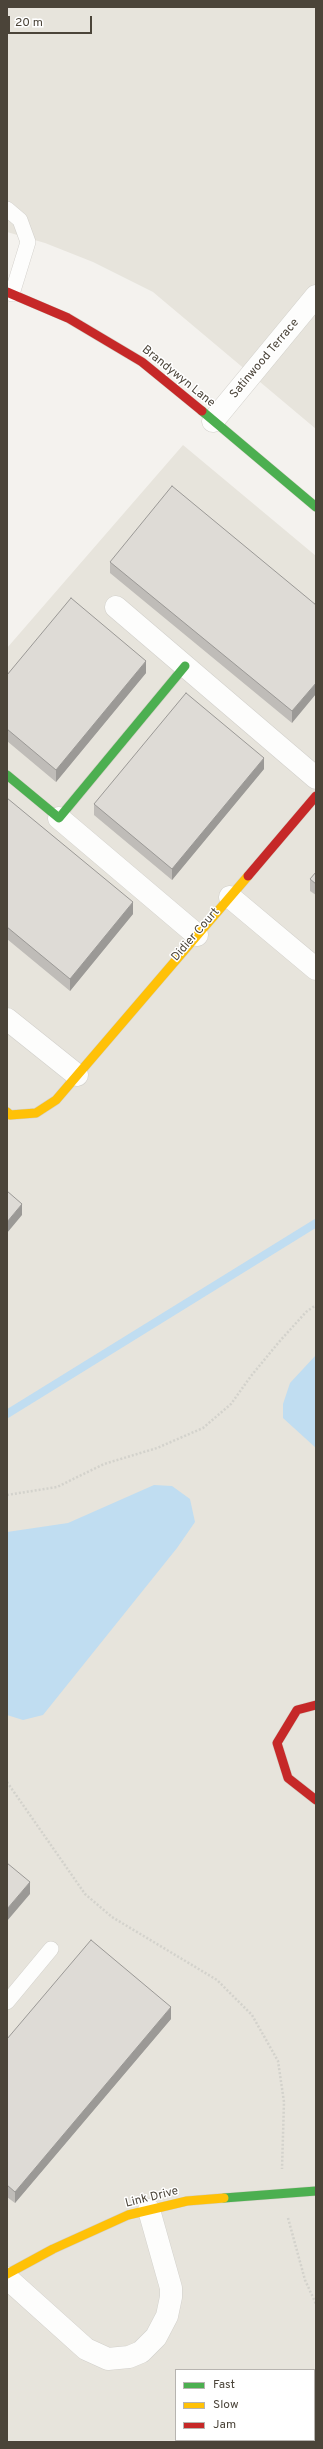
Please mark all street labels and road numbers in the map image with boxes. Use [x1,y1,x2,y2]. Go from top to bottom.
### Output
street label: Satinwood Terrace [227,316,303,402]
street label: Brandywyn Lane [138,343,218,411]
street label: Didier Court [169,905,223,965]
street label: Link Drive [124,2184,180,2212]

